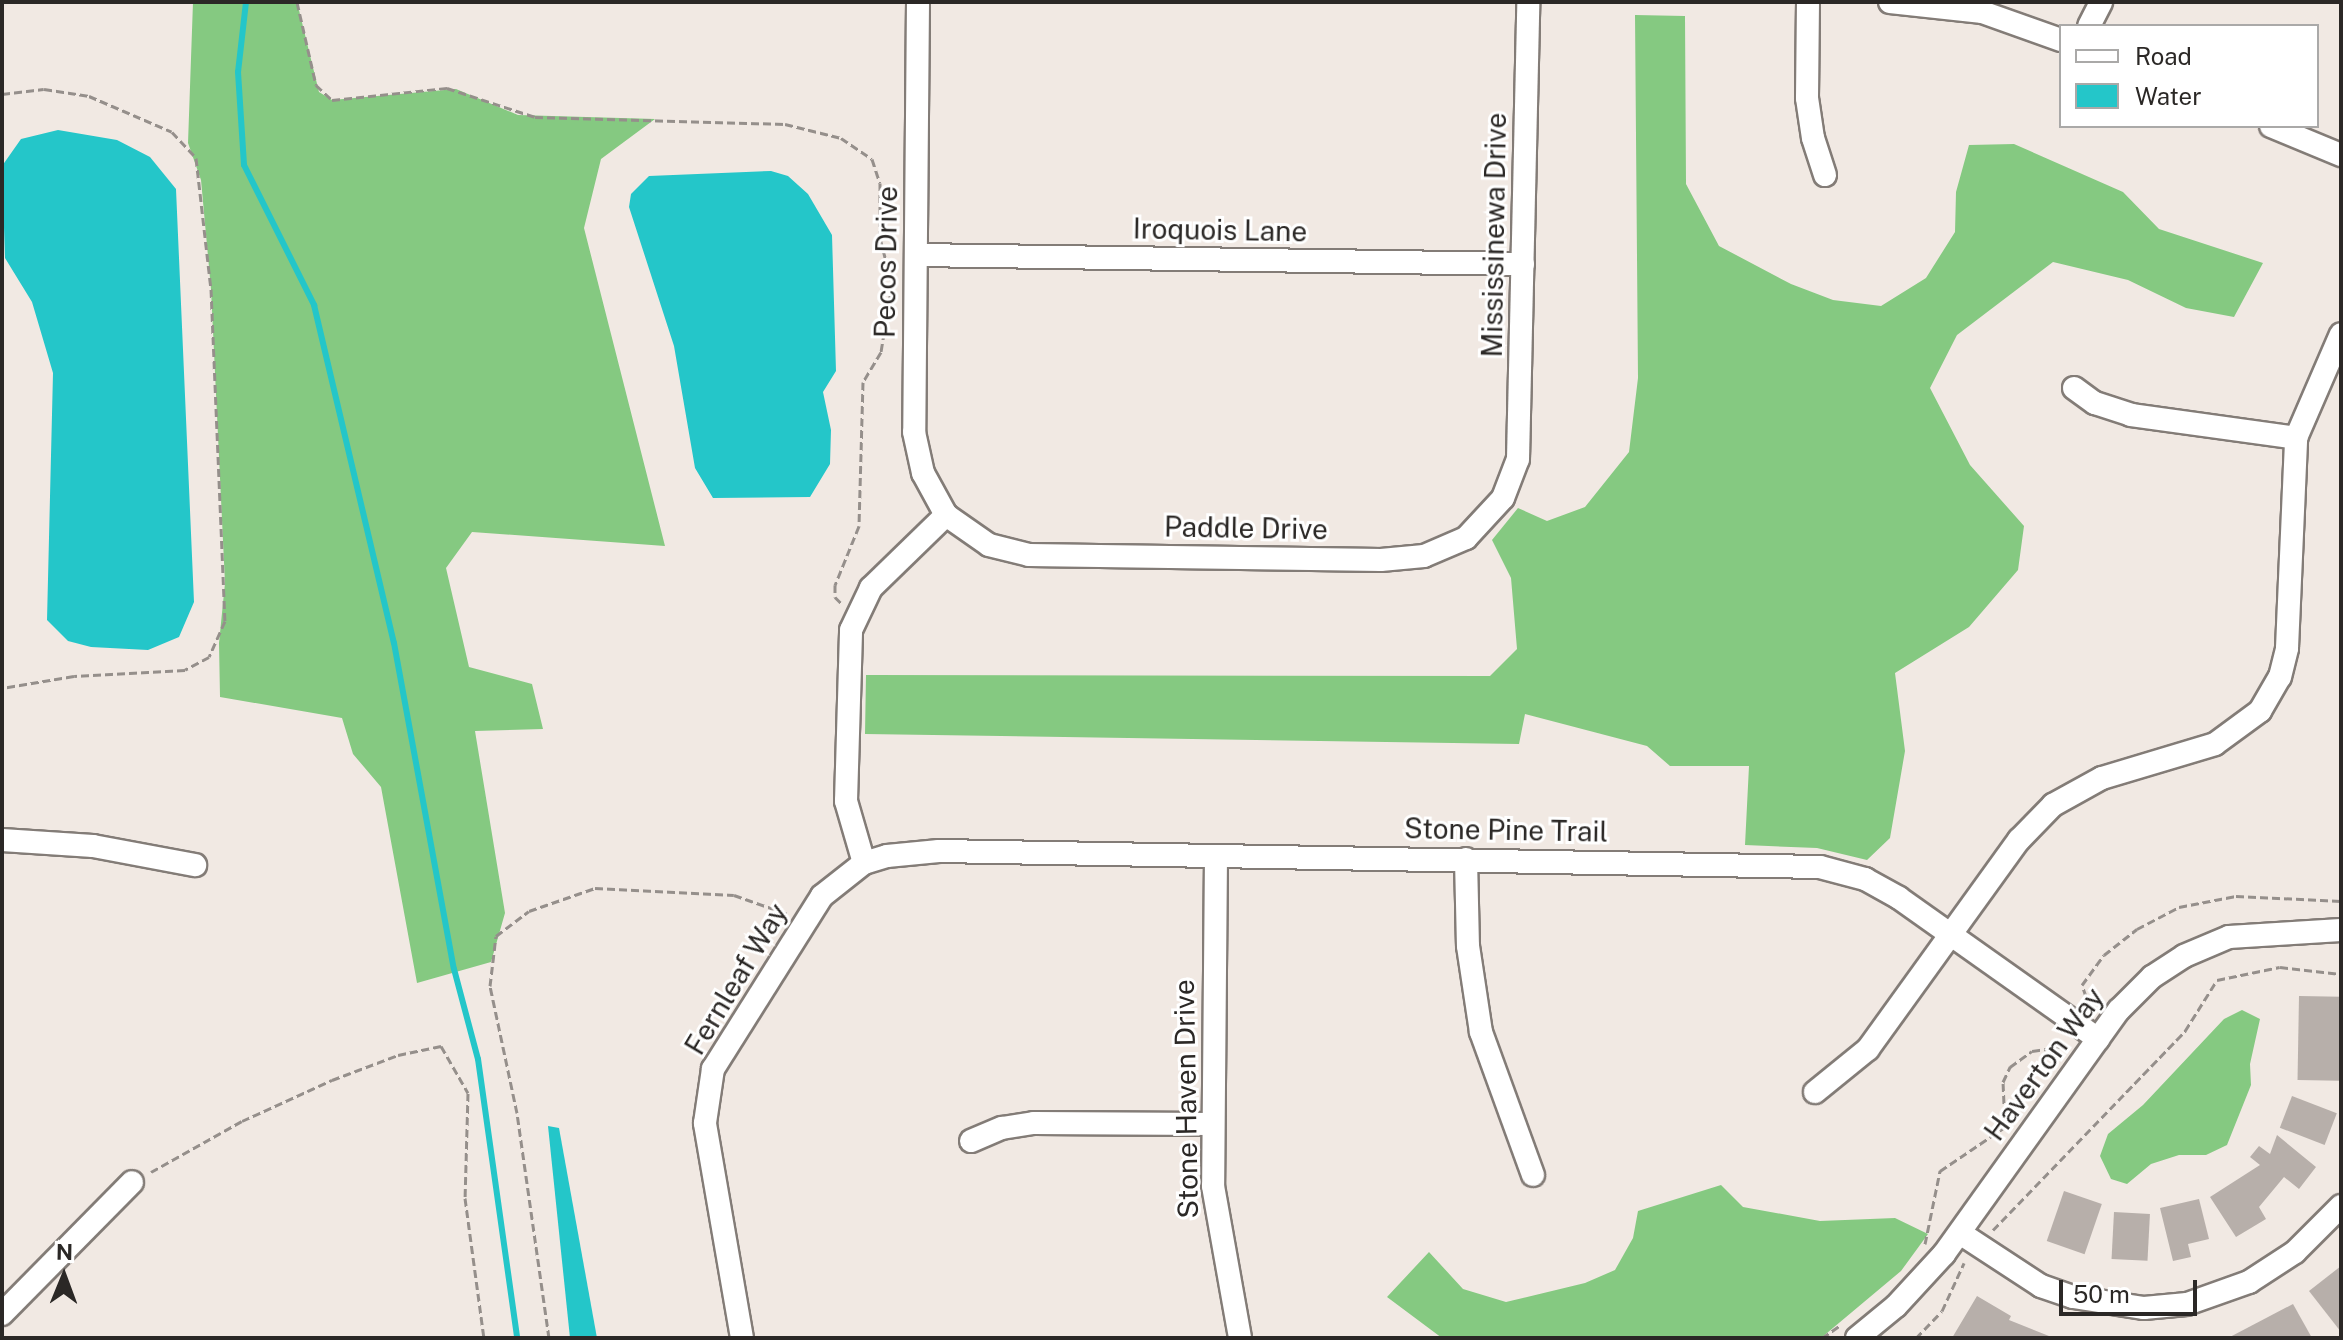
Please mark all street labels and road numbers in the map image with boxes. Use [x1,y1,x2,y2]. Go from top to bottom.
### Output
street label: Mississinewa Drive [1475,112,1513,358]
street label: Pecos Drive [868,186,904,338]
street label: Iroquois Lane [1133,212,1307,248]
street label: Paddle Drive [1164,510,1328,546]
street label: Stone Pine Trail [1404,811,1608,849]
street label: Fernleaf Way [678,897,794,1061]
street label: Stone Haven Drive [1167,979,1205,1219]
street label: Haverton Way [1977,981,2111,1147]

